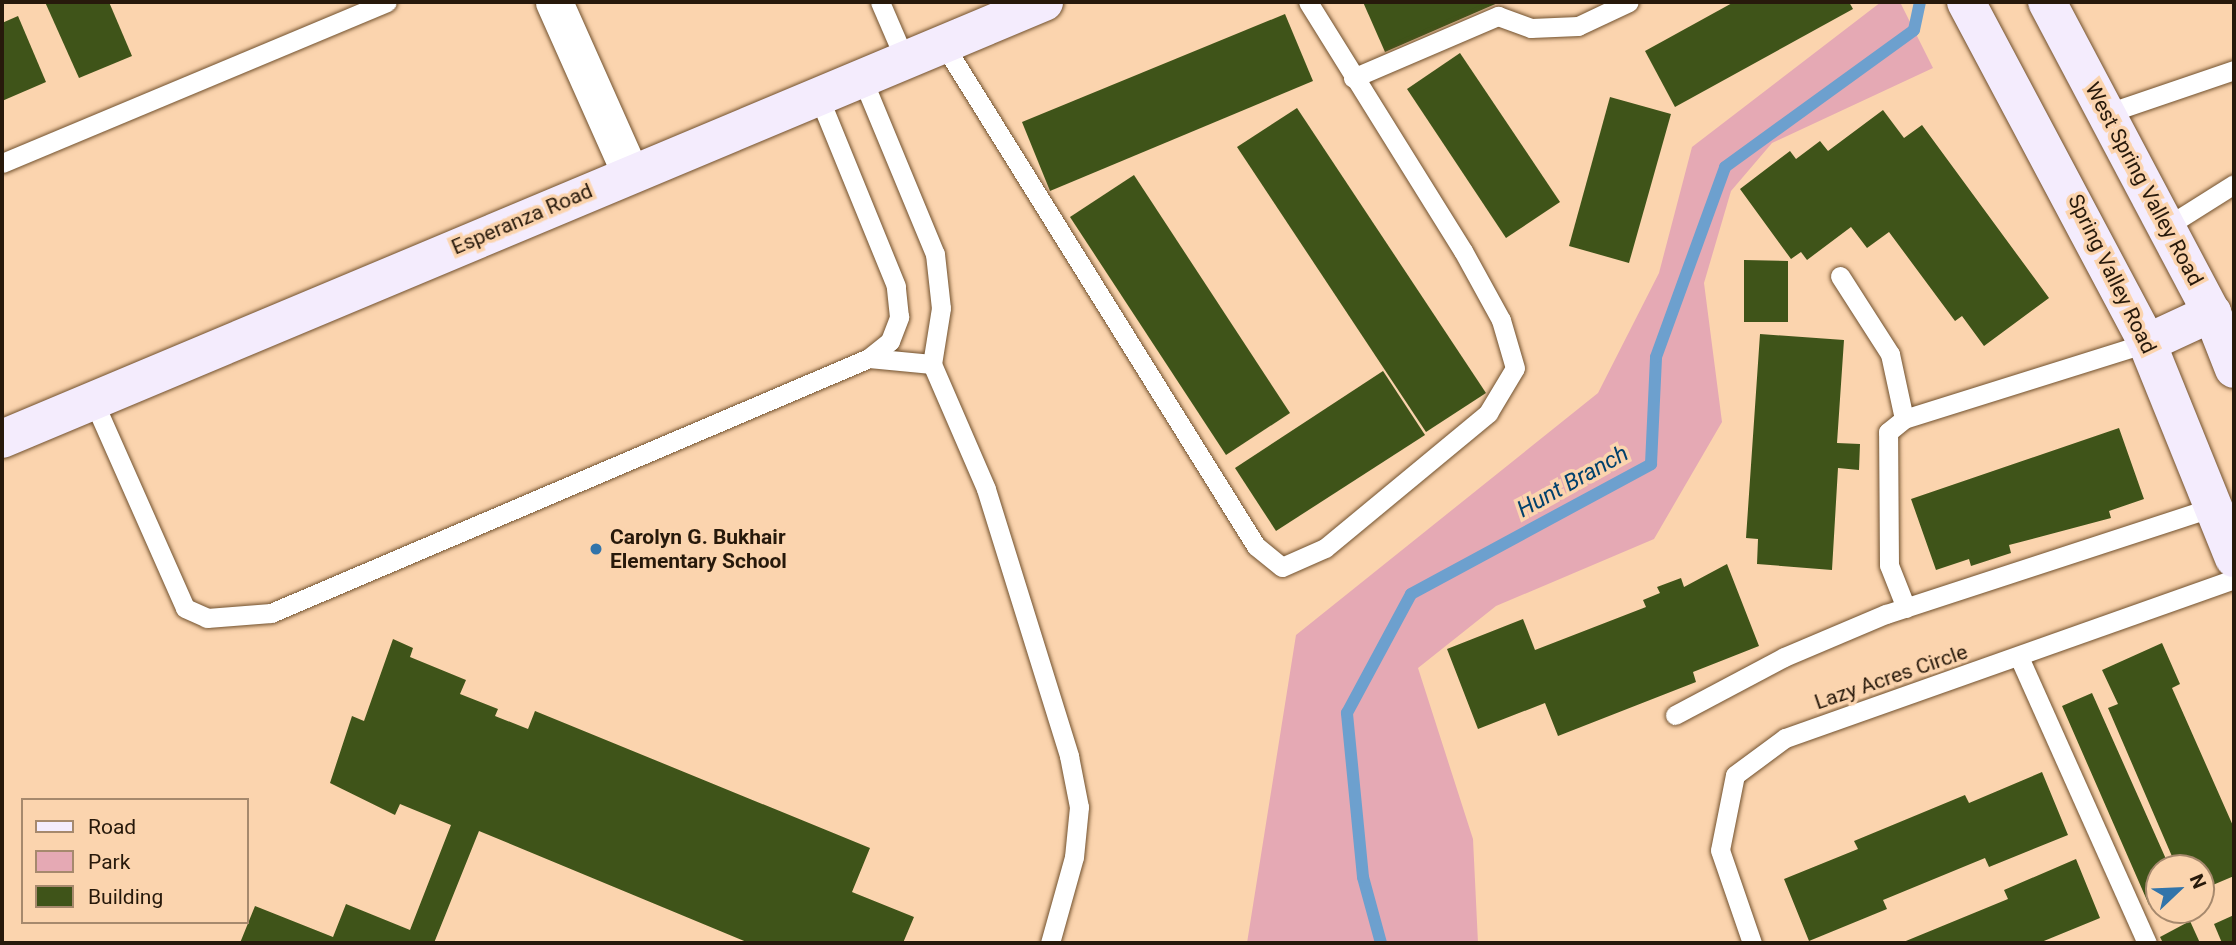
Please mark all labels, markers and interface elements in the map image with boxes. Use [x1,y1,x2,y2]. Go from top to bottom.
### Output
street label: West Spring Valley Road [2080,78,2208,290]
street label: Esperanza Road [448,178,596,260]
street label: Spring Valley Road [2063,190,2161,358]
water label: Hunt Branch [1513,440,1633,524]
place label: Carolyn G. Bukhair Elementary School [610,524,787,574]
marker: Carolyn G. Bukhair Elementary School [588,541,604,557]
street label: Lazy Acres Circle [1811,639,1971,715]
legend [21,798,248,924]
text: Road [88,815,136,839]
text: Park [88,850,130,874]
north arrow [2145,854,2215,924]
text: N [2185,871,2211,892]
text: Building [88,885,163,909]

